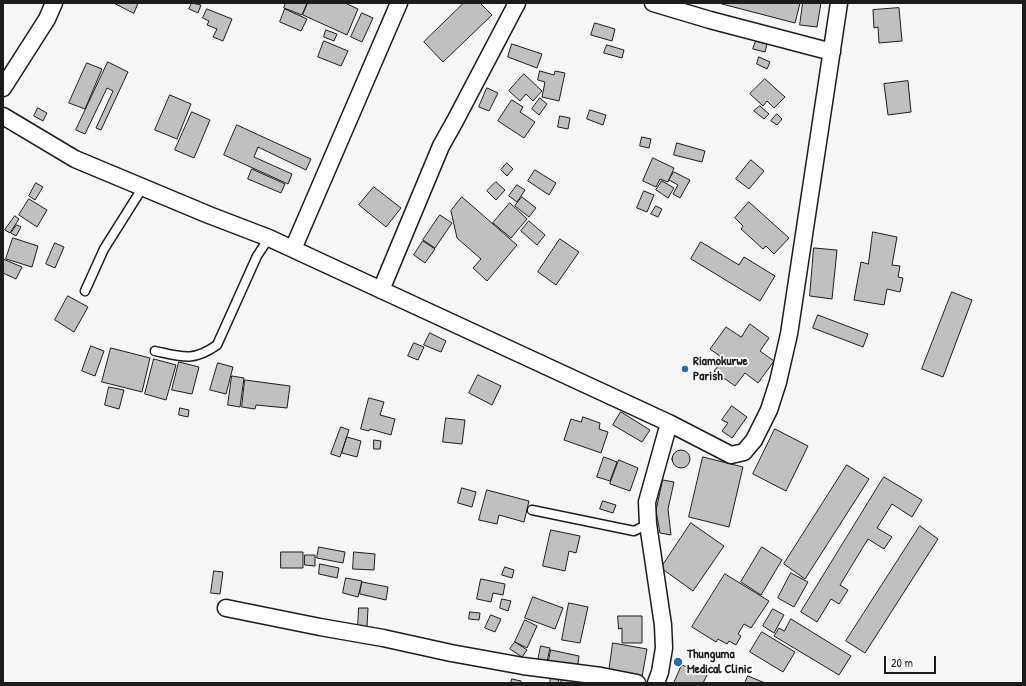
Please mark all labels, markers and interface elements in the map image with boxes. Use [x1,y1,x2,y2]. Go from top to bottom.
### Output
place label: Riamokurwe Parish [693,354,748,385]
marker: Riamokurwe Parish [680,364,690,374]
place label: Thunguma Medical Clinic [687,647,752,678]
scale bar [886,648,938,674]
text: 20 m [891,654,913,671]
marker: Thunguma Medical Clinic [672,656,684,668]

